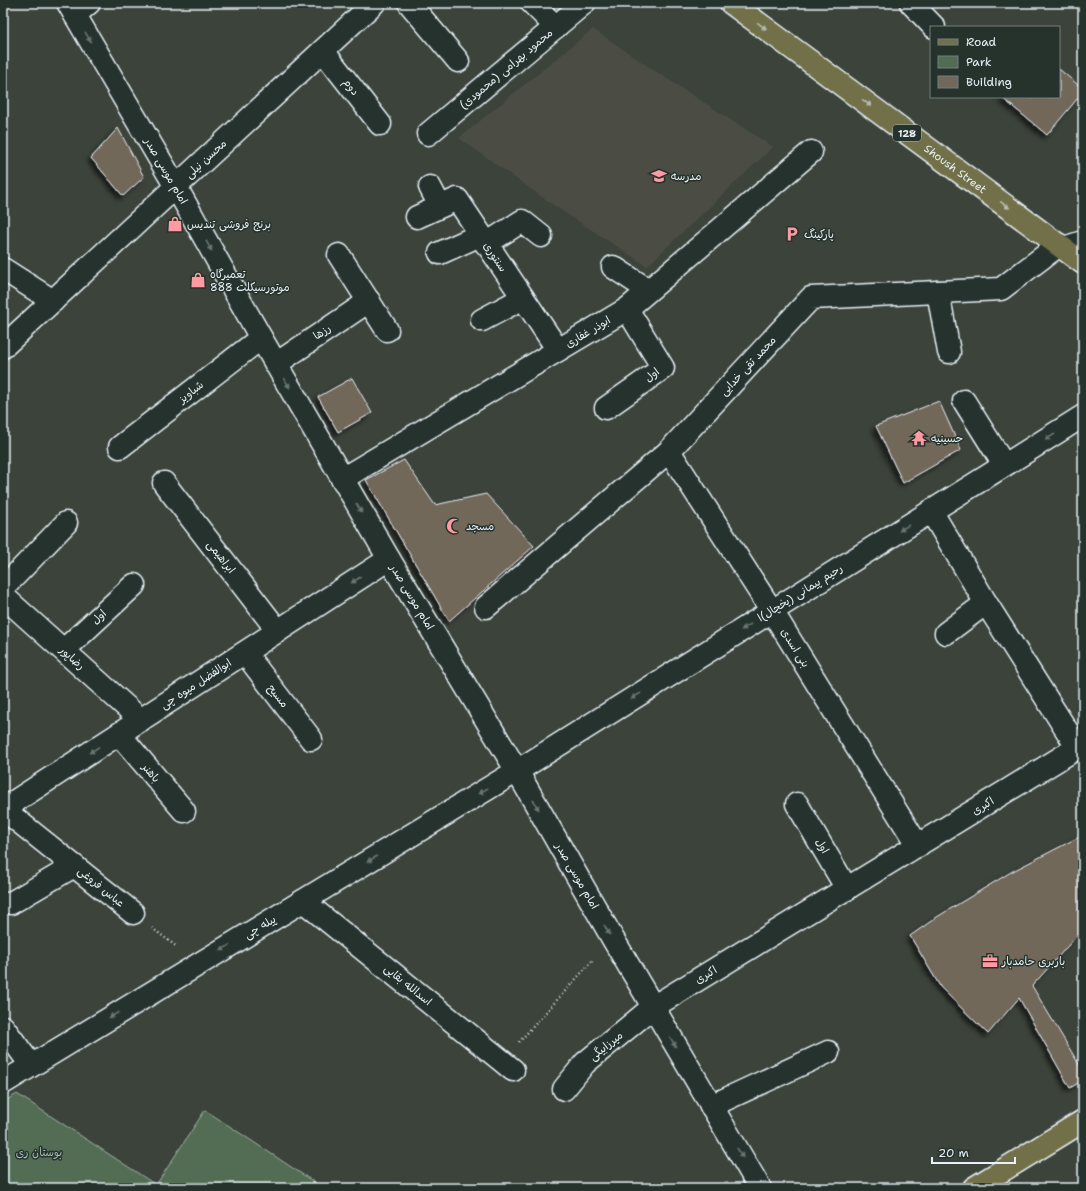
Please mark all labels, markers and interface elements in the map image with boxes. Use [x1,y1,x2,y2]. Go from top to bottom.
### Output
one-way arrow [757,22,767,30]
street label: محمود بهرامی (محمودی) [456,25,556,113]
legend [930,26,1060,98]
one-way arrow [84,31,91,43]
text: Road [966,34,997,50]
text: Park [966,54,992,70]
text: Building [966,74,1012,90]
street label: دوم [339,75,362,99]
one-way arrow [861,99,872,107]
road number: 128 [893,125,921,141]
street label: امام موسی صدر [140,134,191,207]
street label: محسن نیلی [182,136,230,182]
street label: Shoush Street [921,141,990,197]
school or university icon: مدرسه [650,167,668,185]
place label: مدرسه [671,169,701,184]
one-way arrow [1000,201,1011,209]
shop icon: برنج فروشی تندیس [166,215,184,233]
place label: برنج فروشی تندیس [187,217,271,232]
parking icon: پارکینگ [783,225,801,243]
place label: پارکینگ [804,227,834,242]
street label: سنتوری [480,239,510,275]
one-way arrow [206,240,213,252]
place label: تعمیرگاه موتورسیکلت 888 [210,267,290,295]
shop icon: تعمیرگاه موتورسیکلت 888 [189,271,207,289]
street label: ابوذر غفاری [563,313,613,351]
street label: رزها [310,321,334,343]
street label: محمد تقی خدایی [716,333,780,399]
street label: اول [641,364,663,386]
street label: شباویز [174,377,207,407]
one-way arrow [284,377,291,389]
temple icon: حسینیه [910,429,928,447]
place label: حسینیه [931,431,963,446]
one-way arrow [1045,433,1055,441]
one-way arrow [356,502,363,514]
mosque icon: مسجد [445,517,463,535]
place label: مسجد [466,519,494,534]
one-way arrow [898,525,910,532]
street label: ابراهیمی [203,537,239,577]
street label: امام موسی صدر [385,560,438,633]
street label: رحیم پیمانی (یخچال)ا [755,561,846,626]
one-way arrow [350,577,362,584]
street label: اول [88,606,110,628]
one-way arrow [741,623,752,631]
street label: بنی اسدی [777,626,813,670]
street label: رضاپور [55,642,88,673]
street label: ابوالفضل میوه چی [157,655,235,713]
street label: مسیح [264,681,292,711]
one-way arrow [631,692,641,700]
one-way arrow [89,746,99,754]
street label: باهنر [138,759,163,786]
one-way arrow [478,787,488,795]
street label: اکبری [969,793,997,819]
one-way arrow [532,799,539,811]
street label: اول [812,836,832,856]
street label: امام موسی صدر [551,839,602,912]
one-way arrow [366,855,378,862]
street label: عباس فروغی [74,863,128,911]
street label: پیله چی [241,912,279,942]
one-way arrow [604,924,611,936]
one-way arrow [219,945,231,952]
office icon: باربری حامدبار [981,952,999,970]
place label: باربری حامدبار [1001,954,1065,969]
street label: اسدالله بقایی [381,961,435,1009]
street label: اکبری [692,962,720,988]
one-way arrow [108,1012,120,1019]
street label: میرزابیگی [586,1028,626,1064]
one-way arrow [670,1036,677,1048]
scale bar [932,1139,1015,1165]
park label: بوستان ری [16,1145,62,1160]
text: 20 m [938,1145,969,1161]
one-way arrow [736,1147,743,1159]

